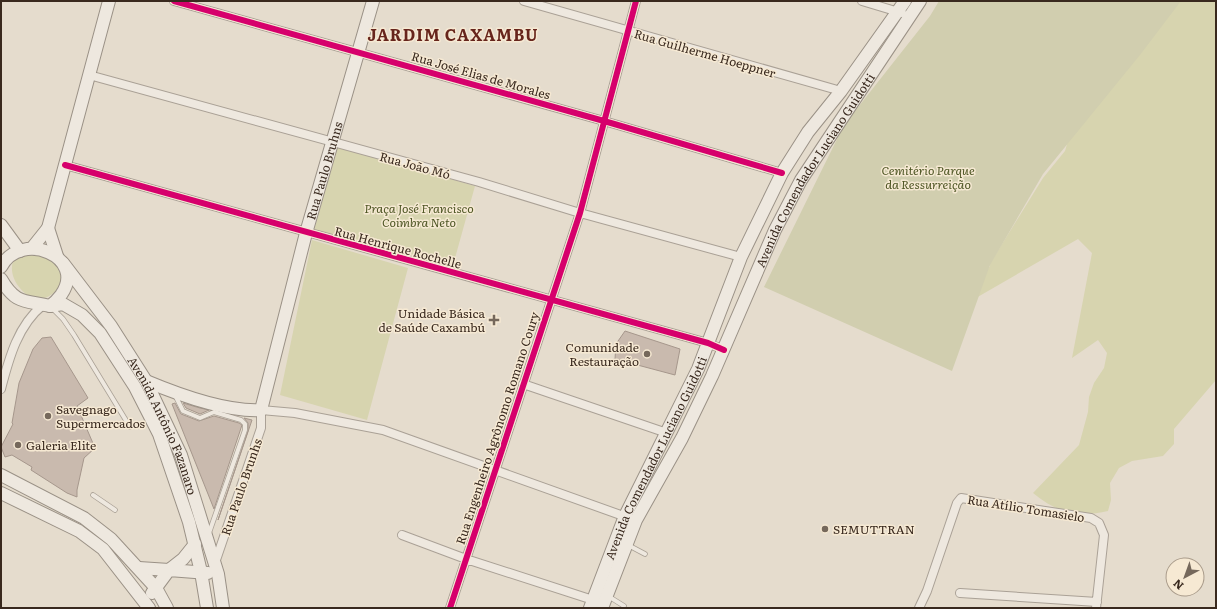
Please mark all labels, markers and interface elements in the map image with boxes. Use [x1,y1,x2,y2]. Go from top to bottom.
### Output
district label: JARDIM CAXAMBU [367,22,539,46]
street label: Rua Guilherme Hoeppner [632,24,778,82]
street label: Rua José Elias de Morales [410,47,553,104]
street label: Avenida Comendador Luciano Guidotti [751,69,879,270]
street label: Rua Paulo Bruhns [301,119,347,222]
street label: Rua João Mó [378,147,452,183]
park label: Cemitério Parque da Ressurreição [881,161,975,193]
park label: Praça José Francisco Coimbra Neto [364,199,474,231]
street label: Rua Henrique Rochelle [332,221,464,273]
place label: Unidade Básica de Saúde Caxambú [378,304,486,336]
street label: Rua Engenheiro Agrônomo Romano Coury [451,309,543,547]
marker: Unidade Básica de Saúde Caxambú [488,314,500,326]
place label: Comunidade Restauração [566,338,639,370]
marker: Comunidade Restauração [642,349,652,359]
street label: Avenida Antônio Fazanaro [124,353,202,497]
street label: Avenida Comendador Luciano Guidotti [600,354,711,562]
place label: Savegnago Supermercados [56,400,146,432]
marker: Savegnago Supermercados [43,411,53,421]
place label: Galeria Elite [26,436,96,454]
street label: Rua Paulo Brunhs [216,436,266,538]
marker: Galeria Elite [13,440,23,450]
street label: Rua Atílio Tomasielo [966,490,1086,526]
place label: SEMUTTRAN [833,520,915,538]
marker: SEMUTTRAN [820,524,830,534]
north arrow [1165,557,1205,597]
text: N [1169,576,1187,594]

